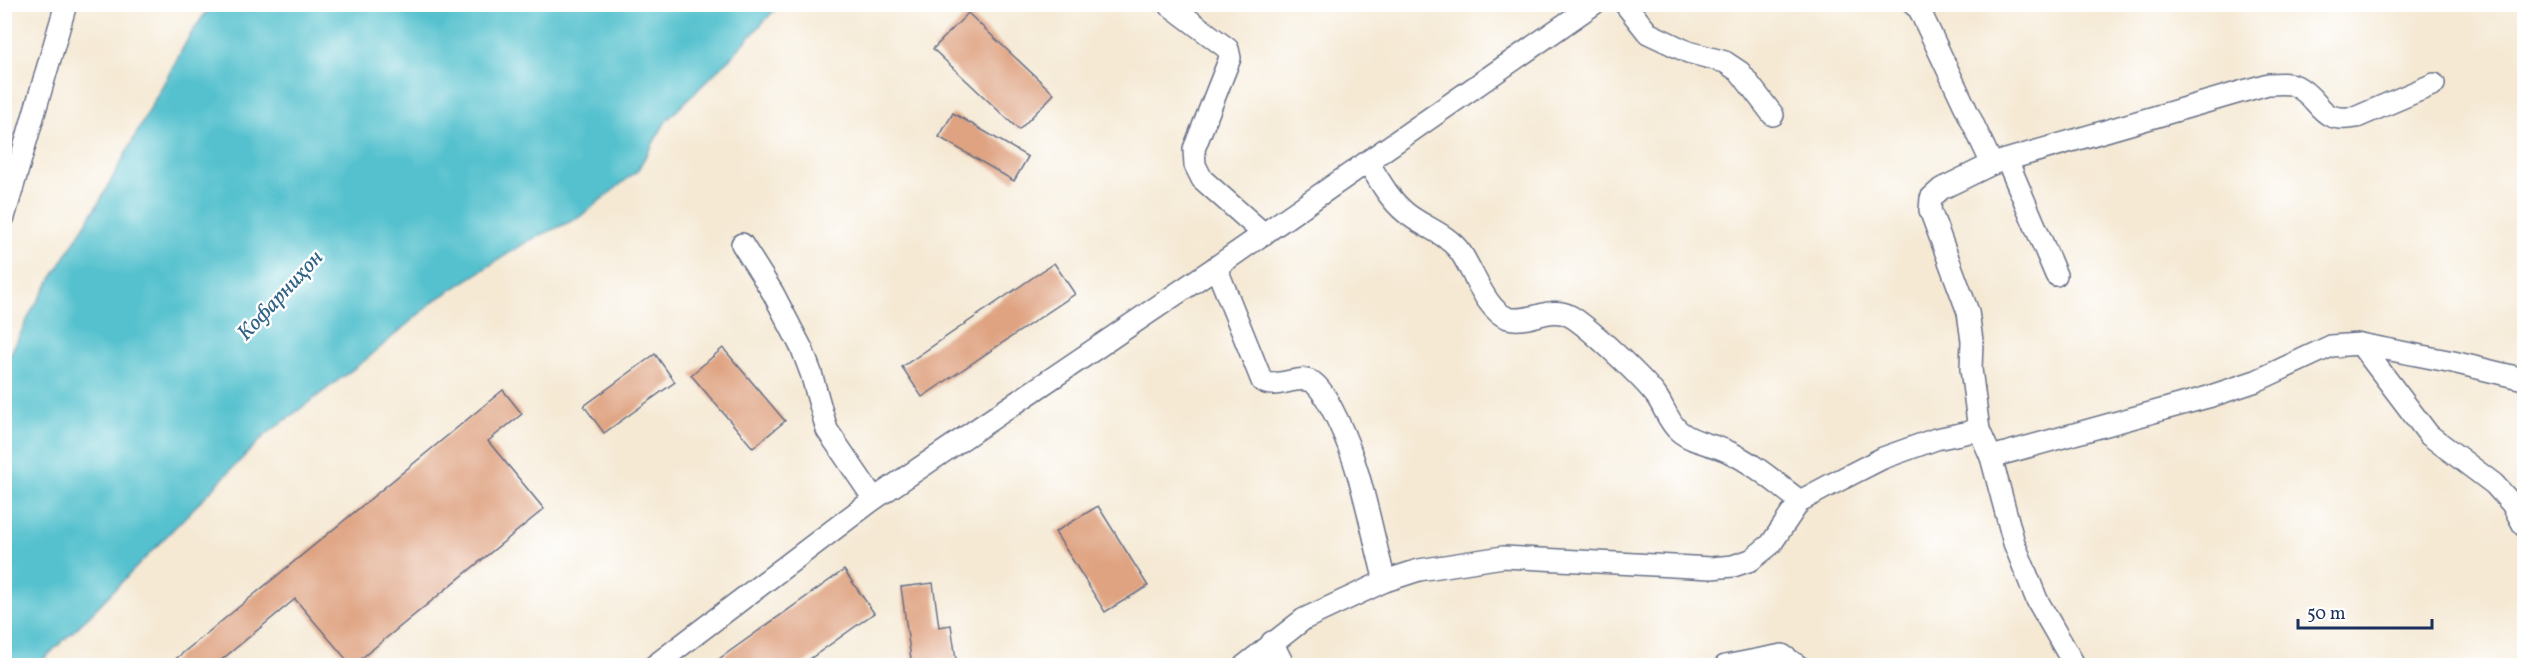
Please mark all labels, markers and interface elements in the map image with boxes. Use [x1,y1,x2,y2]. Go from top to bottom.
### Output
water label: Кофарниҳон [231,244,331,348]
scale bar [2298,592,2432,630]
text: 50 m [2307,602,2346,627]

